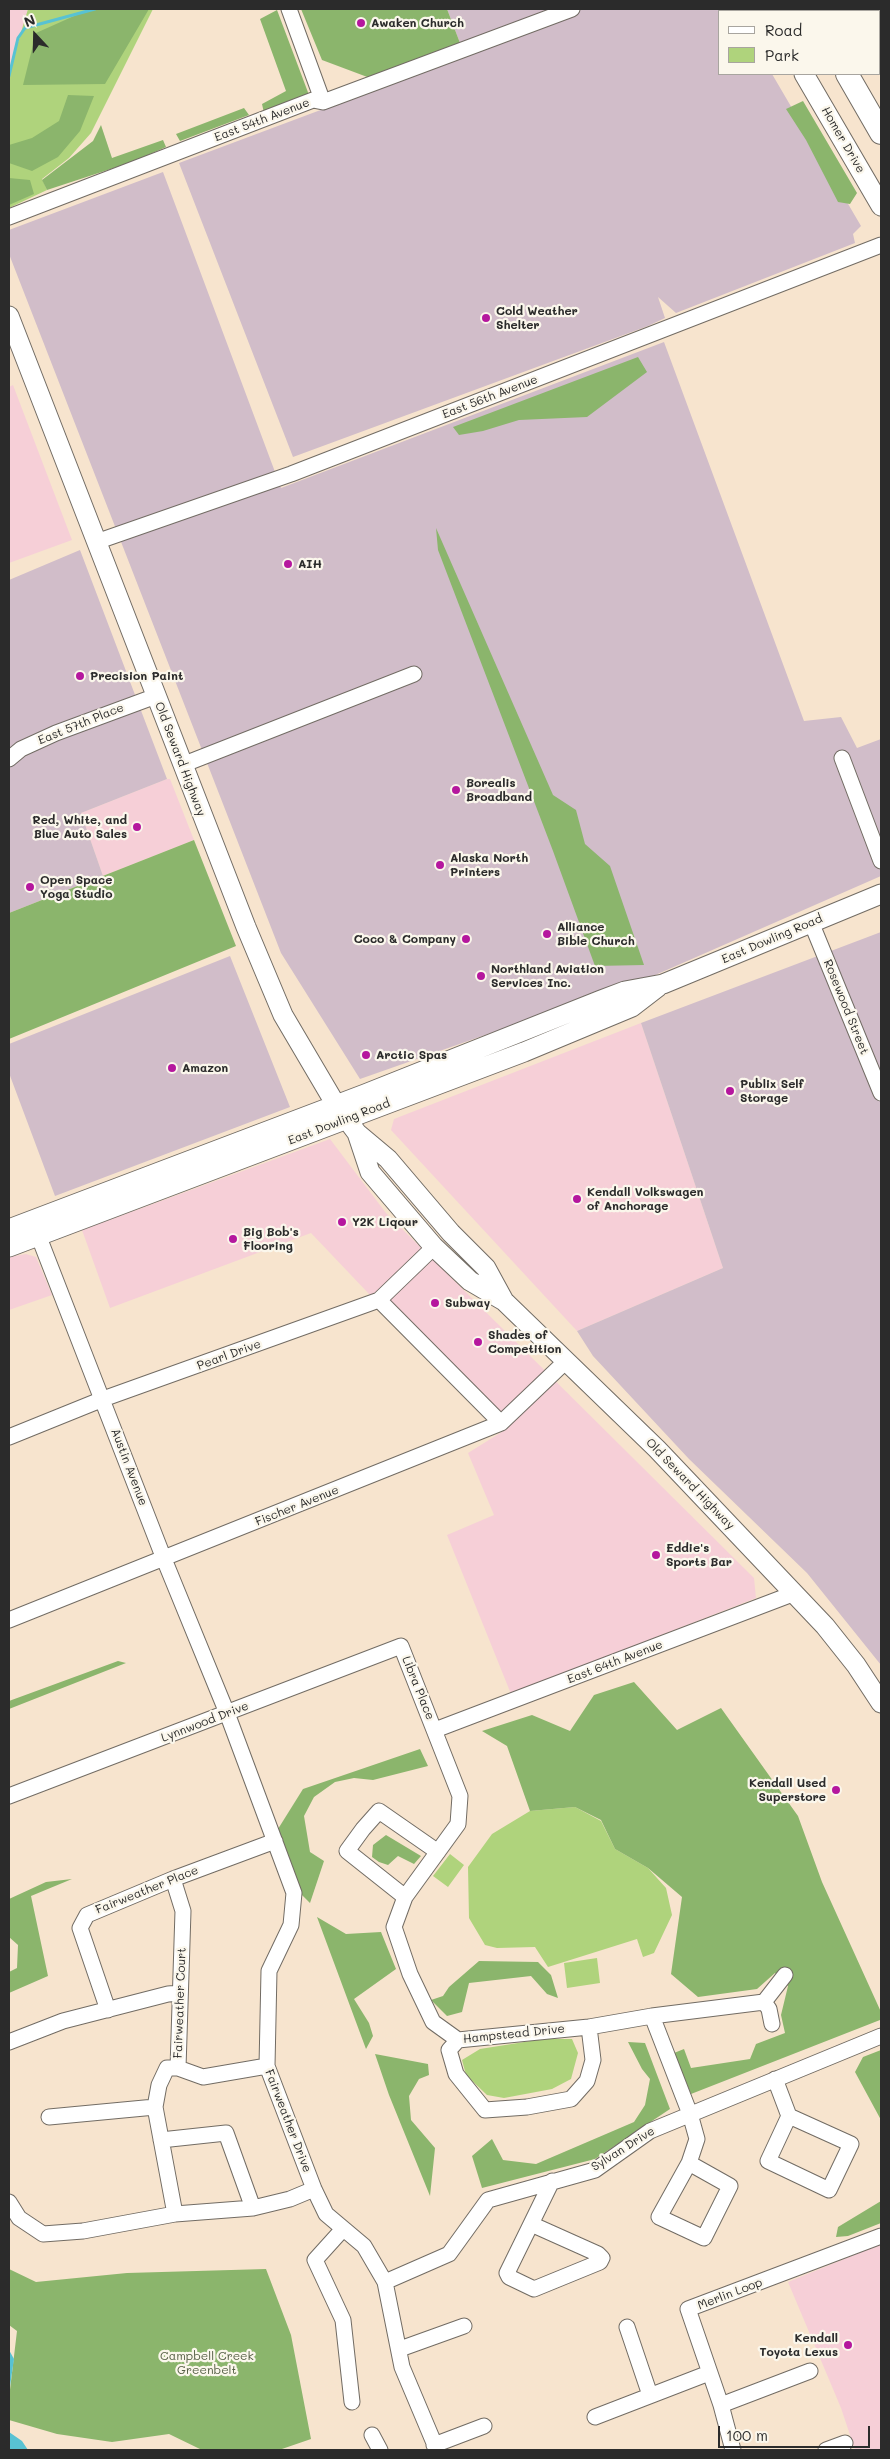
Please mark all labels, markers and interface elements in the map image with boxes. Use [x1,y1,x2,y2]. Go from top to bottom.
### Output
north arrow [10,10,60,60]
text: N [21,10,38,31]
legend [718,10,880,75]
place label: Awaken Church [371,16,464,30]
marker: Awaken Church [355,17,367,29]
text: Road [765,20,802,40]
text: Park [765,45,799,65]
street label: East 54th Avenue [212,95,312,145]
street label: Homer Drive [818,104,868,176]
place label: Cold Weather Shelter [496,304,578,332]
marker: Cold Weather Shelter [480,312,492,324]
street label: East 56th Avenue [440,372,540,422]
place label: AIH [298,557,322,571]
marker: AIH [282,558,294,570]
place label: Precision Paint [90,669,183,683]
marker: Precision Paint [74,670,86,682]
street label: East 57th Place [36,700,126,748]
street label: Old Seward Highway [152,700,208,818]
place label: Borealis Broadband [466,776,532,804]
marker: Borealis Broadband [450,784,462,796]
place label: Red, White, and Blue Auto Sales [32,813,127,841]
marker: Red, White, and Blue Auto Sales [131,821,143,833]
place label: Alaska North Printers [450,851,528,879]
marker: Alaska North Printers [434,859,446,871]
place label: Open Space Yoga Studio [40,873,113,901]
marker: Open Space Yoga Studio [24,881,36,893]
street label: East Dowling Road [719,911,825,967]
place label: Alliance Bible Church [557,920,635,948]
marker: Alliance Bible Church [541,928,553,940]
place label: Coco & Company [354,932,456,946]
marker: Coco & Company [460,933,472,945]
street label: Rosewood Street [820,957,872,1057]
place label: Northland Aviation Services Inc. [491,962,604,990]
marker: Northland Aviation Services Inc. [475,970,487,982]
place label: Arctic Spas [376,1048,447,1062]
marker: Arctic Spas [360,1049,372,1061]
place label: Amazon [182,1061,228,1075]
marker: Amazon [166,1062,178,1074]
place label: Publix Self Storage [740,1077,804,1105]
marker: Publix Self Storage [724,1085,736,1097]
street label: East Dowling Road [286,1096,392,1148]
place label: Kendall Volkswagen of Anchorage [587,1185,703,1213]
marker: Kendall Volkswagen of Anchorage [571,1193,583,1205]
place label: Y2K Liqour [352,1215,418,1229]
marker: Y2K Liqour [336,1216,348,1228]
place label: Big Bob's Flooring [243,1225,299,1253]
marker: Big Bob's Flooring [227,1233,239,1245]
place label: Subway [445,1296,490,1310]
marker: Subway [429,1297,441,1309]
place label: Shades of Competition [488,1328,561,1356]
marker: Shades of Competition [472,1336,484,1348]
street label: Pearl Drive [195,1337,263,1373]
street label: Austin Avenue [108,1426,150,1508]
street label: Old Seward Highway [643,1435,737,1533]
street label: Fischer Avenue [253,1483,341,1529]
place label: Eddie's Sports Bar [666,1541,732,1569]
marker: Eddie's Sports Bar [650,1549,662,1561]
street label: East 64th Avenue [565,1637,665,1687]
street label: Libra Place [399,1654,437,1722]
street label: Lynnwood Drive [159,1699,251,1745]
place label: Kendall Used Superstore [749,1776,826,1804]
marker: Kendall Used Superstore [830,1784,842,1796]
street label: Fairweather Place [93,1863,201,1917]
street label: Fairweather Court [171,1947,189,2059]
street label: Hampstead Drive [462,2021,566,2047]
street label: Fairweather Drive [262,2067,314,2175]
street label: Sylvan Drive [589,2124,657,2174]
street label: Merlin Loop [696,2275,764,2313]
place label: Kendall Toyota Lexus [759,2331,838,2359]
marker: Kendall Toyota Lexus [842,2339,854,2351]
park label: Campbell Creek Greenbelt [160,2349,254,2377]
scale bar [720,2416,872,2448]
text: 100 m [726,2425,768,2445]

